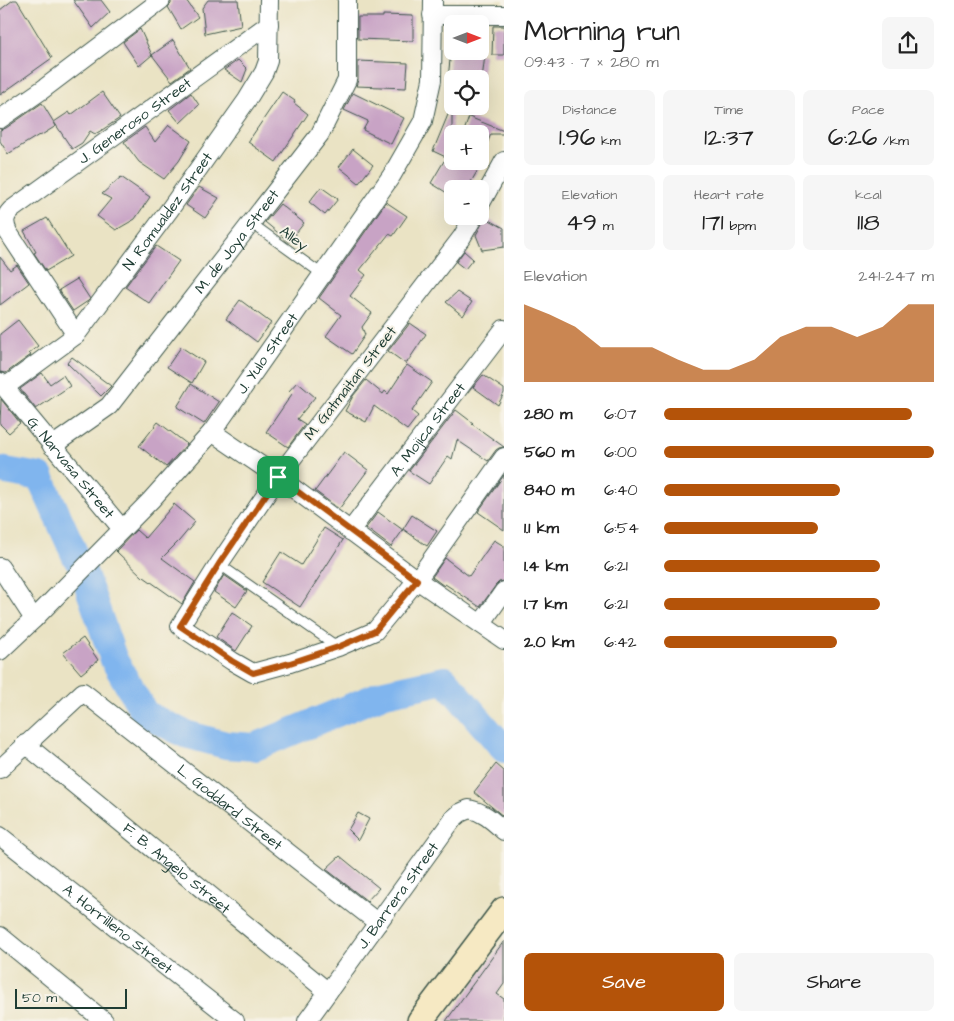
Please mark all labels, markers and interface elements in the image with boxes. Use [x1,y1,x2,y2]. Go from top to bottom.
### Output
text: Morning run [524,12,680,51]
north arrow [444,15,489,60]
map controls [444,15,489,225]
button: share [882,17,934,69]
text: 09:43 · 7 × 280 m [524,51,659,73]
button: locate [444,70,489,115]
street label: J. Generoso Street [74,73,196,169]
text: Distance [562,100,617,120]
text: Time [714,100,744,120]
text: Pace [852,100,885,120]
text: 1.96 [559,120,595,155]
text: 12:37 [704,120,754,155]
text: 6:26 [828,120,878,155]
button: + [444,125,489,170]
text: km [595,131,621,151]
text: /km [878,131,909,151]
street label: N. Romualdez Street [118,148,218,275]
button: − [444,180,489,225]
street label: M. de Joya Street [190,185,284,298]
text: Elevation [562,185,617,205]
text: Heart rate [694,185,764,205]
text: kcal [855,185,882,205]
text: 49 [566,205,597,240]
text: 171 [702,205,724,240]
text: 118 [857,205,880,240]
text: m [597,216,614,236]
text: bpm [724,216,756,236]
street label: Alley [275,221,312,257]
text: Elevation [524,265,587,287]
text: 241–247 m [858,265,934,287]
street label: J. Yulo Street [232,309,303,398]
street label: M. Gatmaitan Street [299,322,402,445]
street label: A. Mojica Street [385,378,471,481]
text: 280 m [524,403,572,425]
text: 6:07 [604,403,637,425]
street label: G. Narvasa Street [22,412,119,523]
text: 560 m [524,441,574,463]
text: 6:00 [604,441,637,463]
pin [257,456,299,498]
icon: arrive [264,463,292,491]
text: 840 m [524,479,574,501]
text: 6:40 [604,479,638,501]
text: 1.1 km [524,517,559,539]
text: 6:54 [604,517,639,539]
text: 1.4 km [524,555,568,577]
text: 6:21 [604,555,628,577]
text: 1.7 km [524,593,567,615]
text: 6:21 [604,593,628,615]
text: 2.0 km [524,631,574,653]
text: 6:42 [604,631,637,653]
street label: L. Goddard Street [173,760,287,855]
street label: F. B. Angelo Street [118,818,235,919]
street label: J. Barrera Street [352,838,444,953]
street label: A. Horrilleno Street [58,879,177,979]
button: Save [524,953,724,1011]
button: Share [734,953,934,1011]
scale bar [15,986,128,1009]
text: 50 m [22,988,57,1008]

